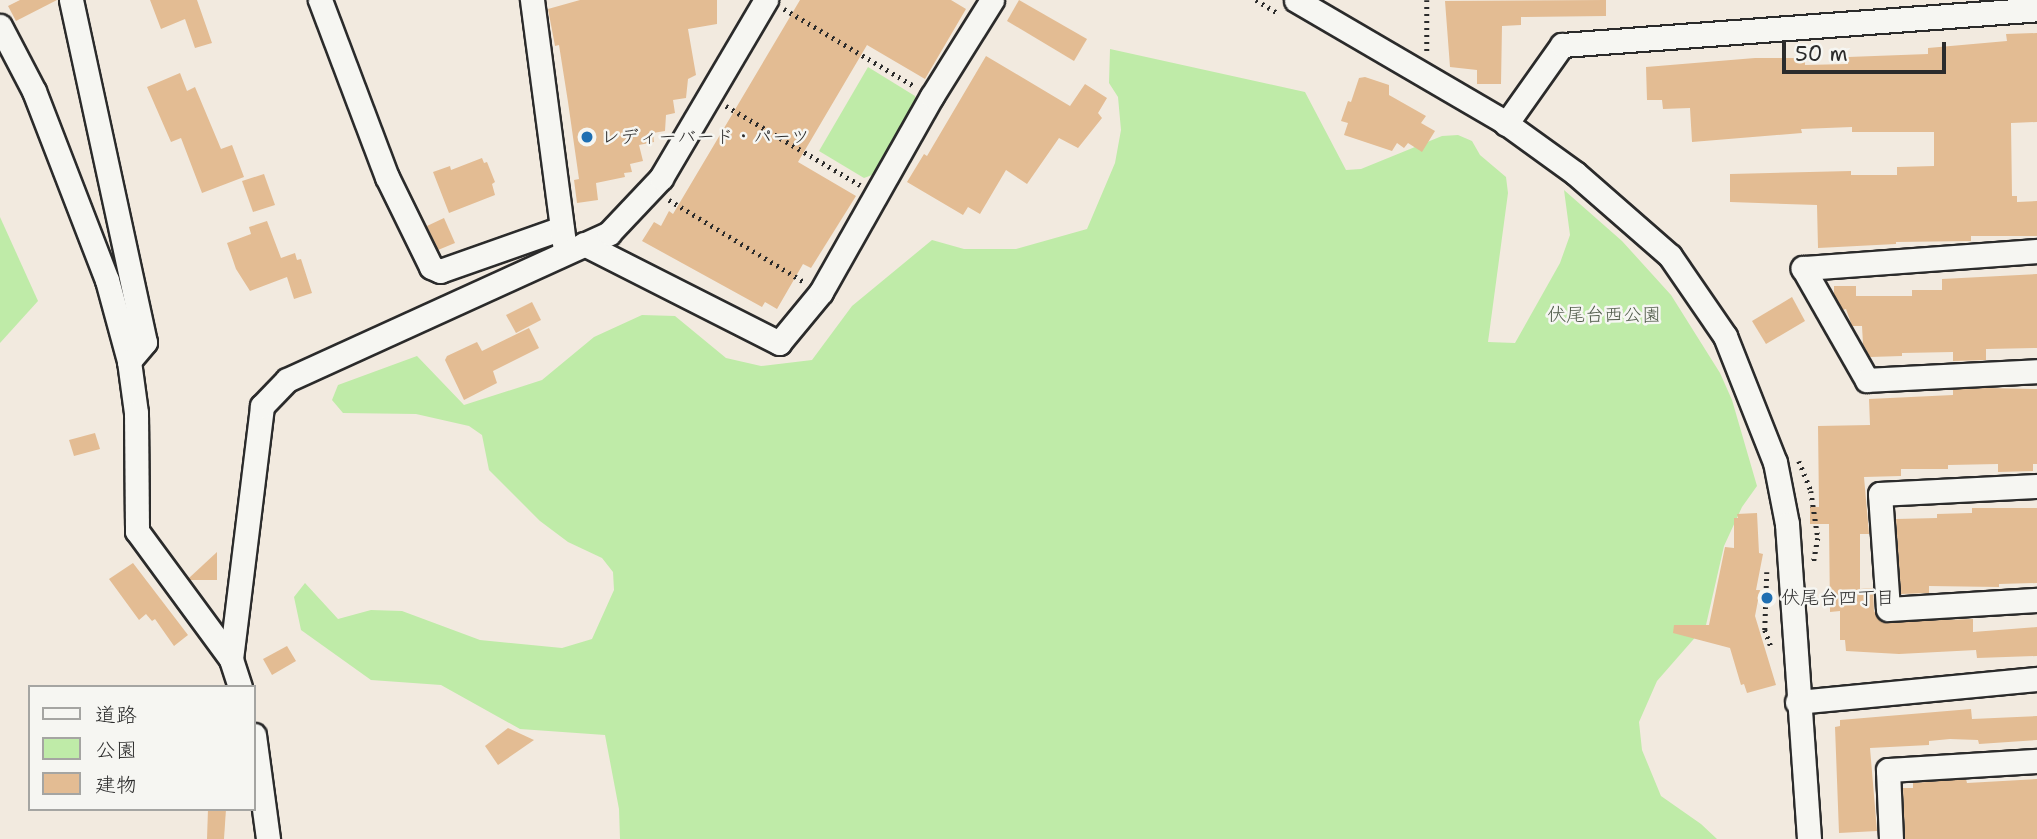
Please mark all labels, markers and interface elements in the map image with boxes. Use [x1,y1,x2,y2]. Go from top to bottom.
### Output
scale bar [1785,28,1950,72]
text: 50 m [1795,40,1848,68]
place label: レディーバード・パーツ [601,126,810,148]
marker: レディーバード・パーツ [579,129,595,145]
park label: 伏尾台⻄公園 [1547,304,1661,326]
place label: 伏尾台四丁目 [1781,587,1895,609]
marker: 伏尾台四丁目 [1759,590,1775,606]
legend [28,685,256,811]
text: 道路 [95,701,137,729]
text: 公園 [95,736,137,764]
text: 建物 [95,771,137,799]

